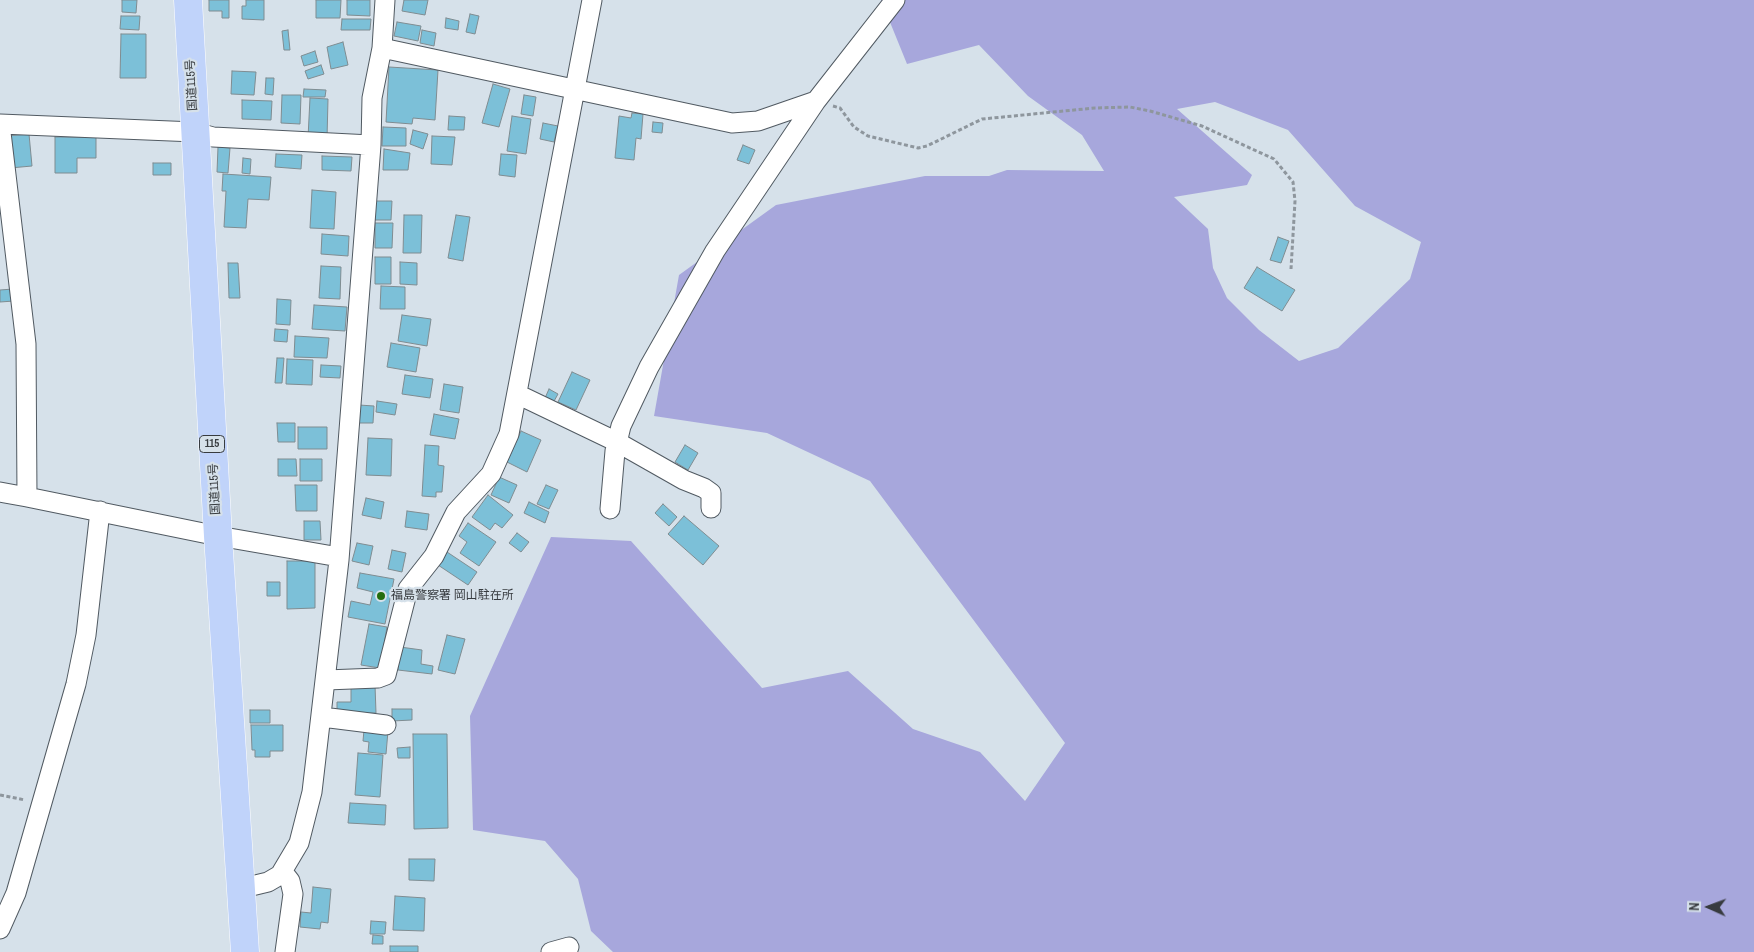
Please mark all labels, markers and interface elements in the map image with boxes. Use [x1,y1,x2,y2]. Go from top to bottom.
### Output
street label: 国道115号 [183,59,201,111]
road number: 115 [200,436,224,452]
street label: 国道115号 [206,463,224,515]
place label: 福島警察署 岡山駐在所 [391,589,514,603]
marker: 福島警察署 岡山駐在所 [375,590,387,602]
north arrow [1684,882,1734,932]
text: N [1685,902,1703,911]

